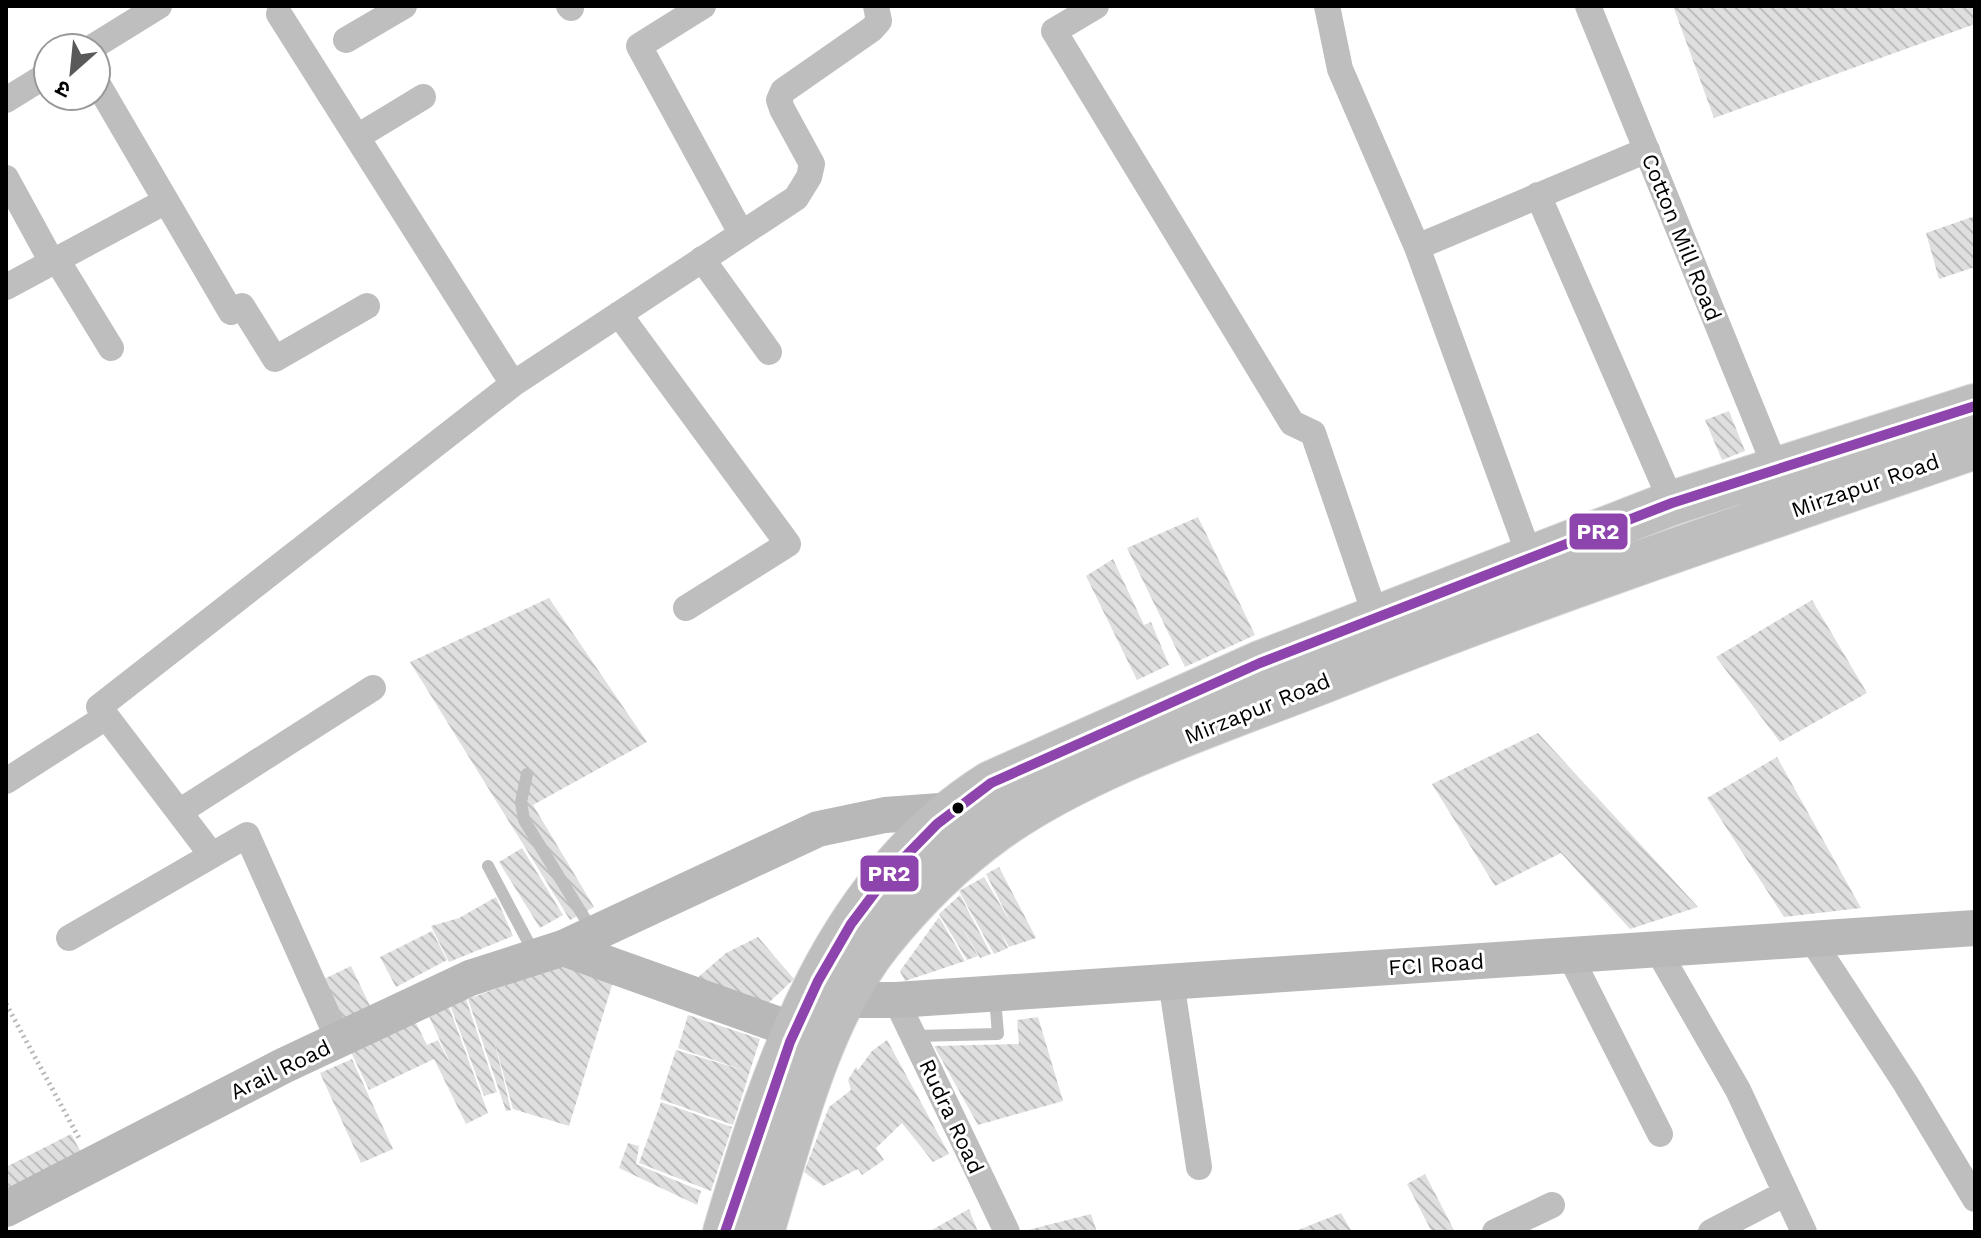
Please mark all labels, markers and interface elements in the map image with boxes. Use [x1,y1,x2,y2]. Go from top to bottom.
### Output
north arrow [32,32,112,112]
text: उ [51,75,75,103]
street label: Cotton Mill Road [1637,150,1726,324]
street label: Mirzapur Road [1788,448,1942,523]
line badge: PR2 [1568,512,1629,551]
text: PR2 [1577,519,1619,544]
street label: Mirzapur Road [1181,668,1334,749]
unlabelled marker [950,800,966,816]
line badge: PR2 [859,854,920,893]
text: PR2 [868,861,910,886]
street label: FCI Road [1387,949,1485,980]
street label: Arail Road [226,1034,335,1105]
street label: Rudra Road [914,1055,989,1177]

